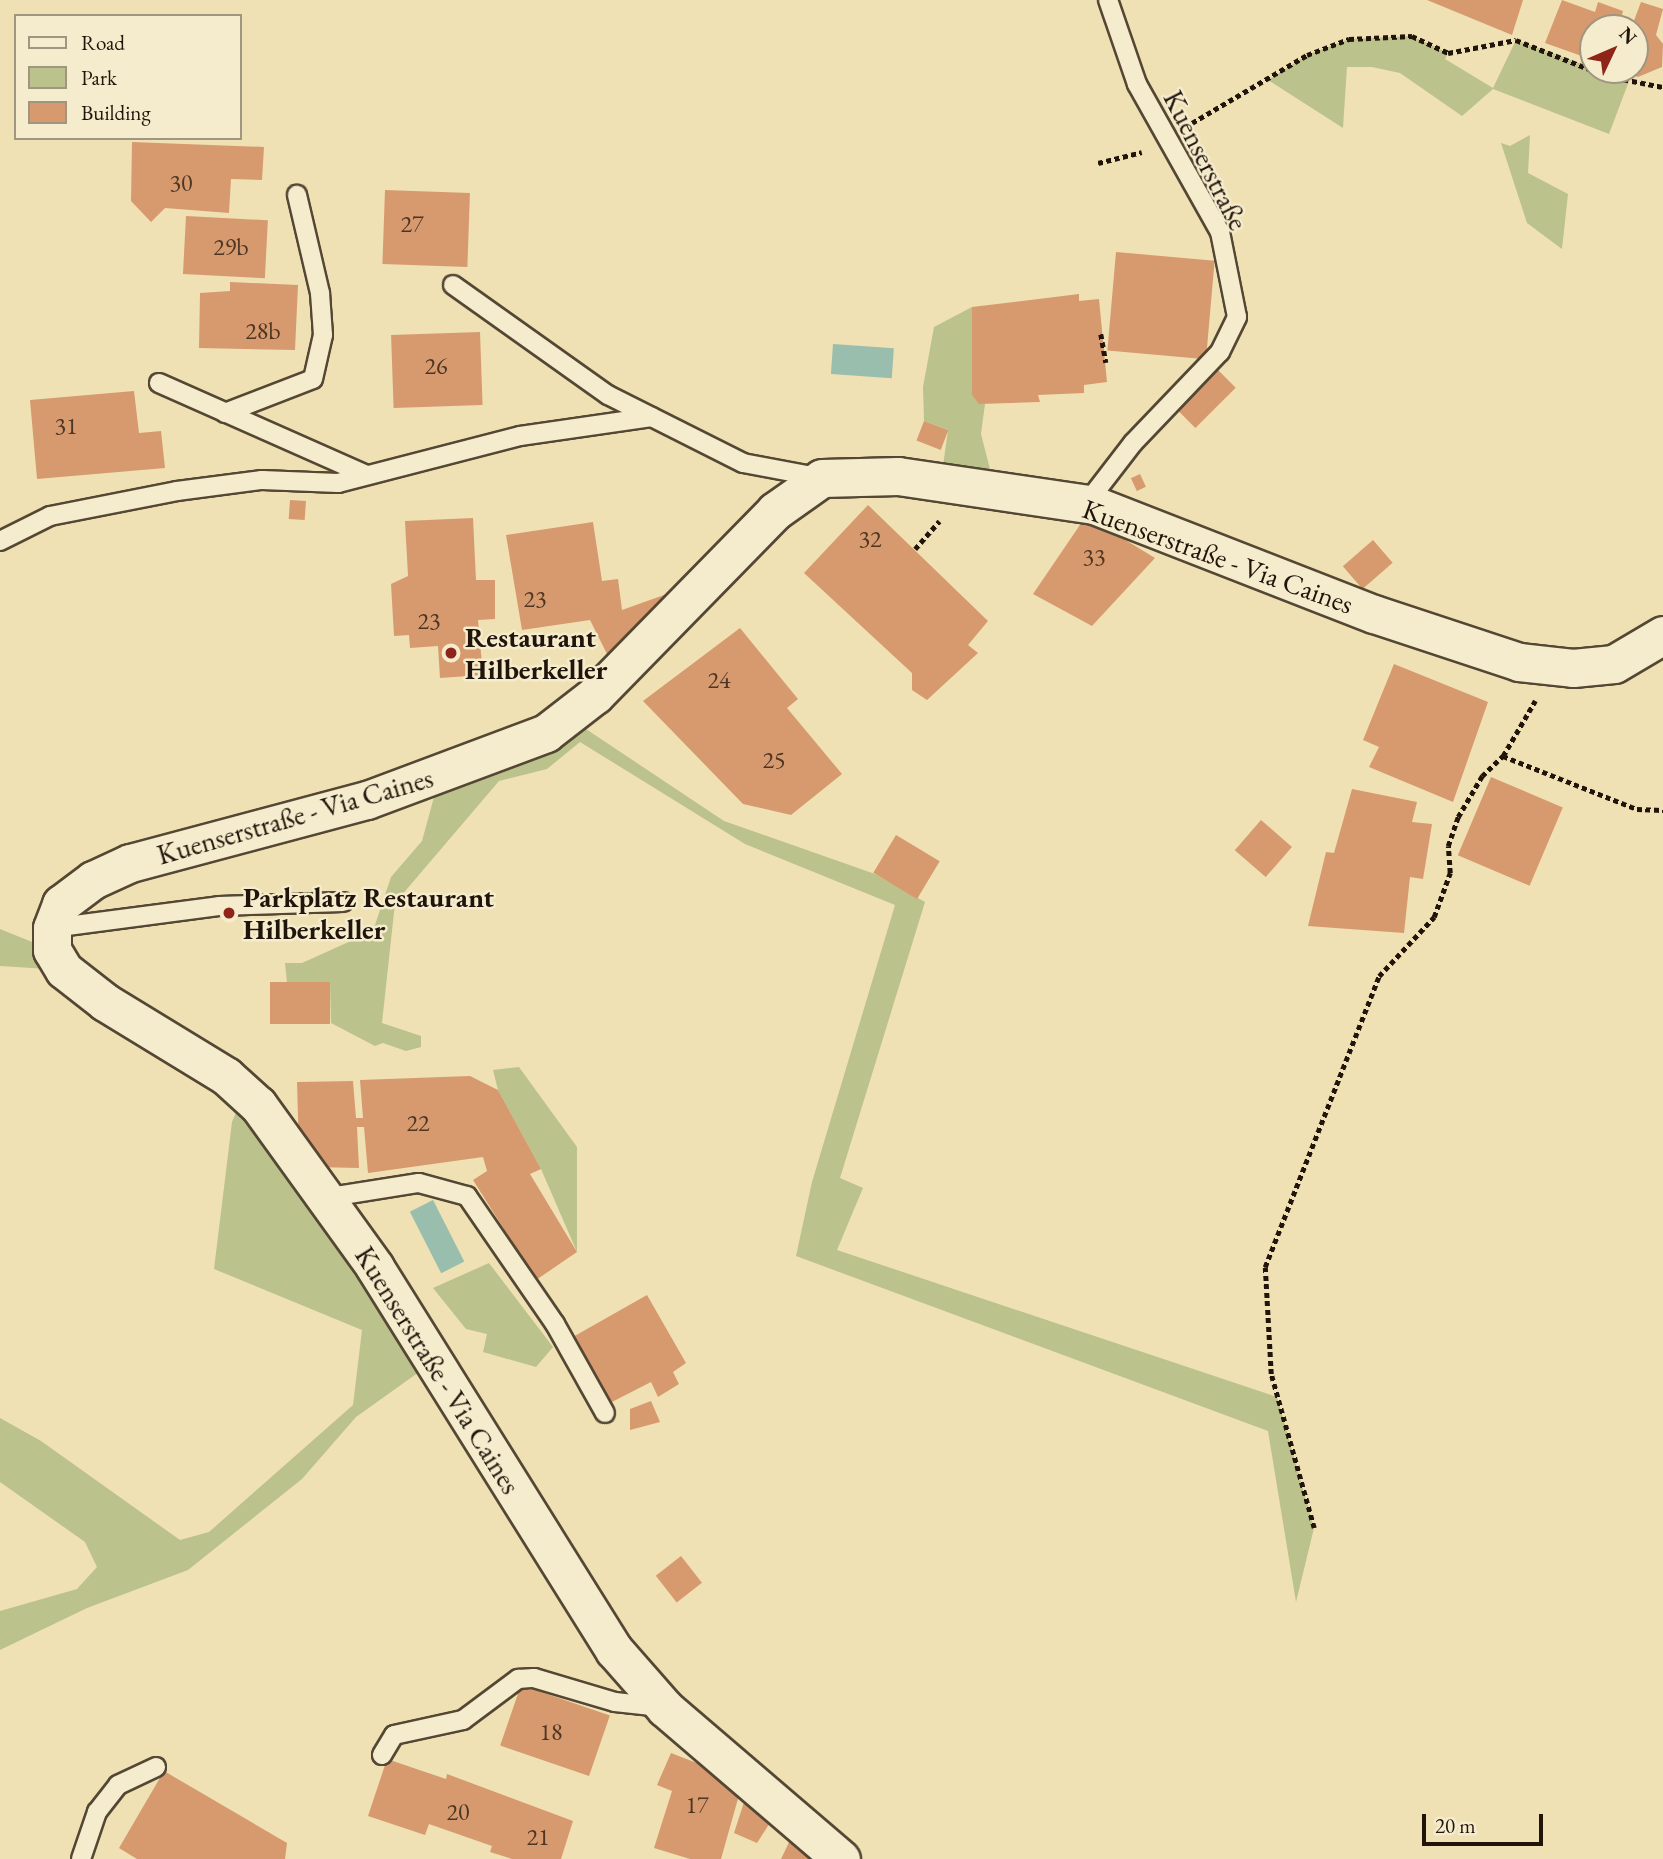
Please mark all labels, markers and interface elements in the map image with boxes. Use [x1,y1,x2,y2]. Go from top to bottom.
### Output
legend [14,14,242,140]
north arrow [1579,14,1649,84]
text: N [1614,21,1642,50]
text: Road [81,29,125,56]
text: Park [81,64,117,91]
street label: Kuenserstraße [1156,85,1256,235]
text: Building [81,99,151,126]
house number: 30 [169,169,193,197]
house number: 27 [400,210,424,238]
house number: 29b [213,233,249,261]
house number: 28b [245,317,281,345]
house number: 26 [424,352,448,380]
house number: 31 [54,412,78,440]
street label: Kuenserstraße - Via Caines [1078,491,1358,621]
house number: 32 [858,525,882,553]
house number: 33 [1082,543,1106,571]
house number: 23 [523,585,547,613]
house number: 23 [417,607,441,635]
place label: Restaurant Hilberkeller [465,620,607,686]
marker: Restaurant Hilberkeller [443,645,459,661]
house number: 24 [707,666,731,694]
house number: 25 [762,746,786,774]
street label: Kuenserstraße - Via Caines [153,760,437,872]
place label: Parkplatz Restaurant Hilberkeller [243,880,494,946]
marker: Parkplatz Restaurant Hilberkeller [221,905,237,921]
house number: 22 [406,1109,430,1137]
street label: Kuenserstraße - Via Caines [348,1240,528,1500]
house number: 18 [539,1718,563,1746]
house number: 17 [685,1791,709,1819]
house number: 20 [446,1798,470,1826]
scale bar [1425,1800,1546,1844]
text: 20 m [1435,1812,1476,1839]
house number: 21 [526,1823,550,1851]

